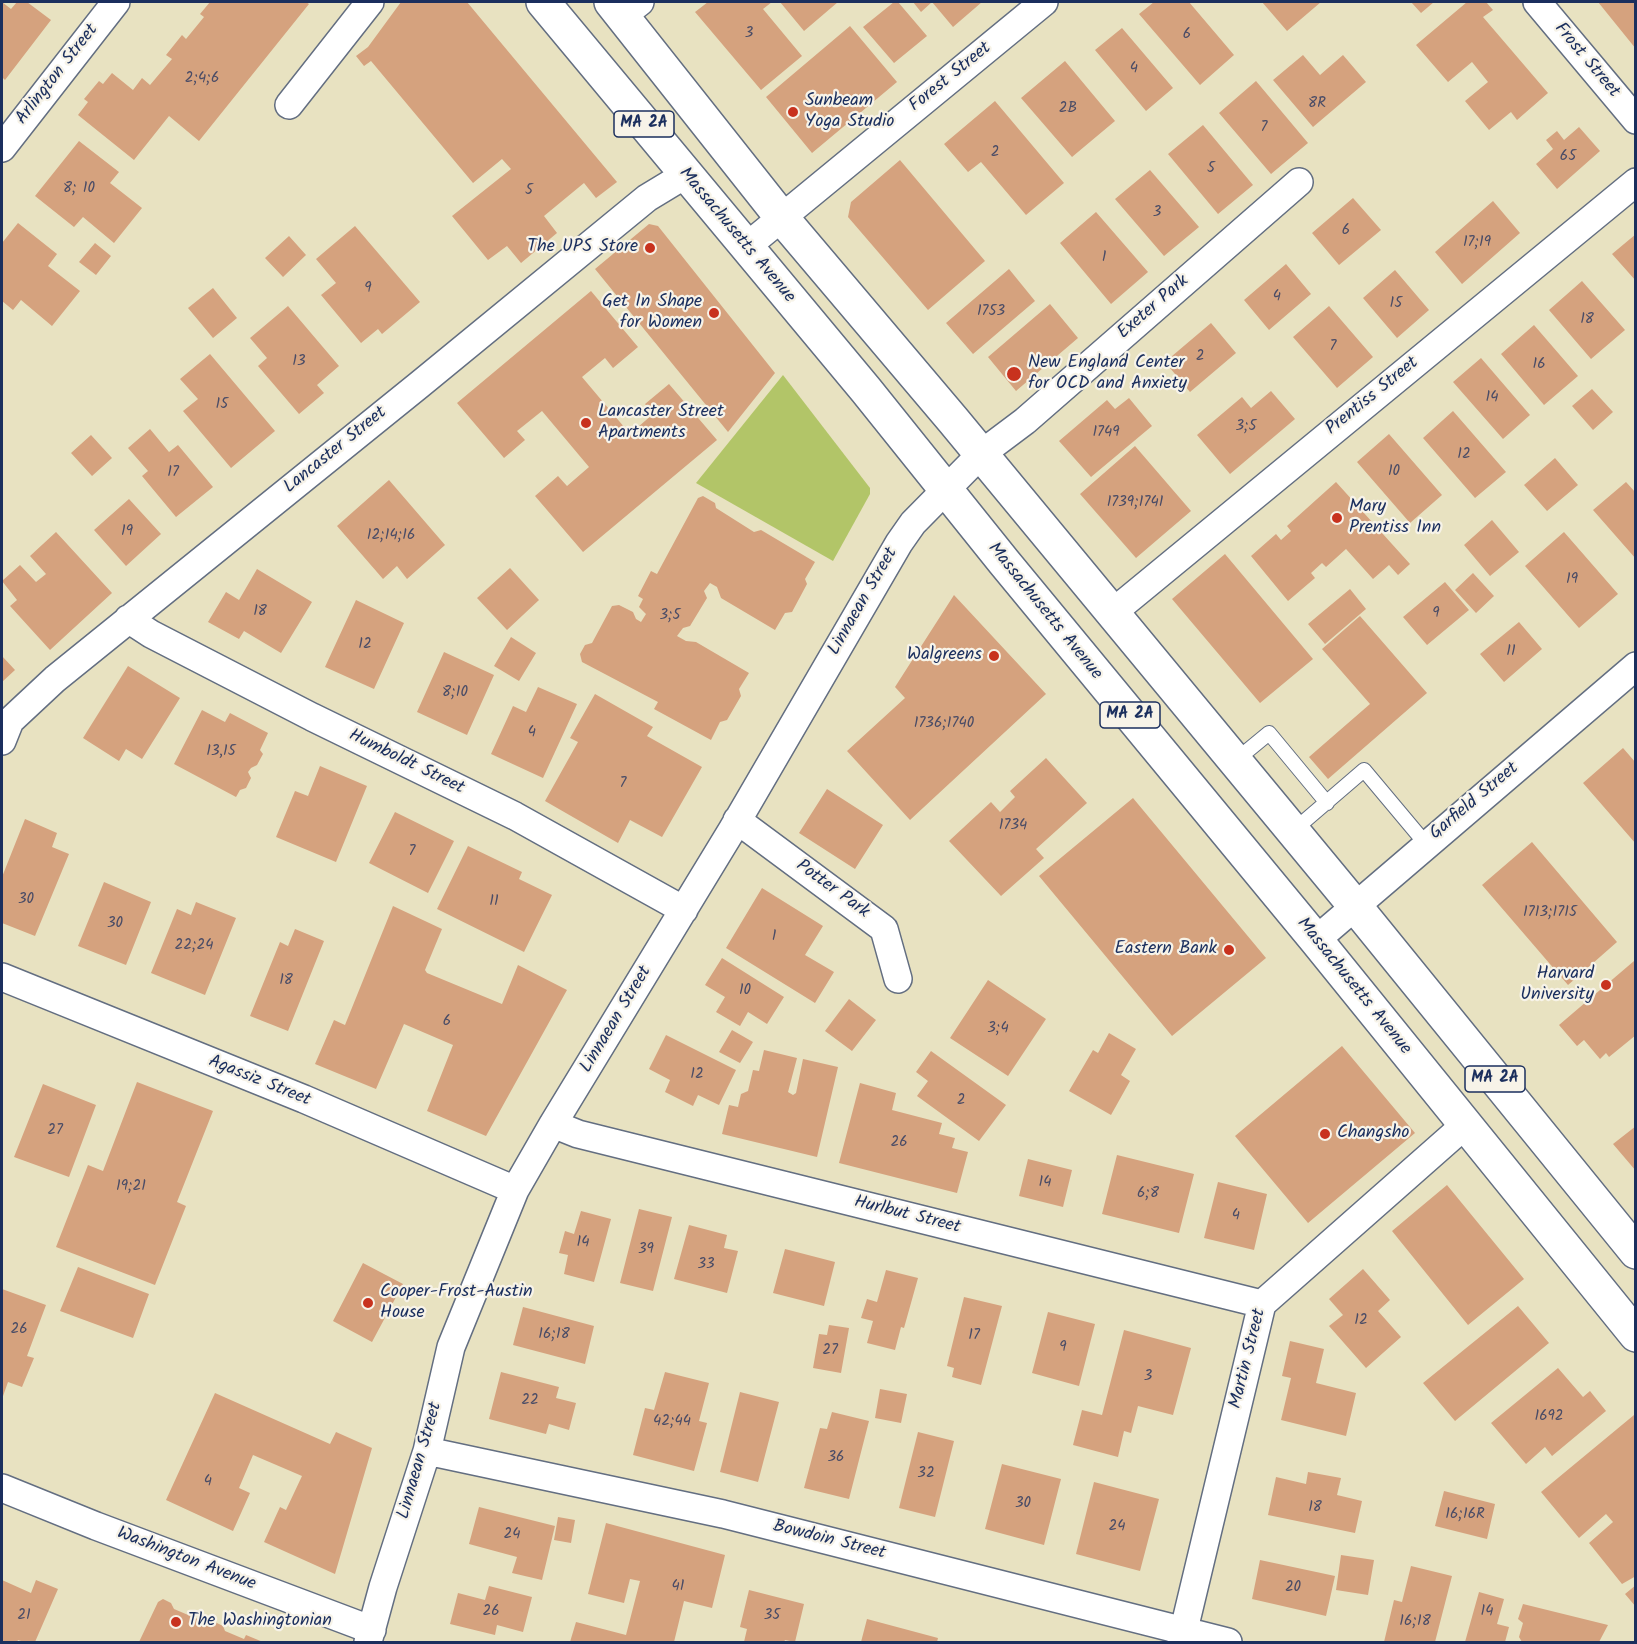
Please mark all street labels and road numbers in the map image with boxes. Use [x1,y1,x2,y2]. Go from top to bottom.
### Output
street label: Frost Street [1548,19,1624,103]
street label: Arlington Street [12,21,104,129]
street label: Forest Street [906,38,996,118]
road number: MA 2A [614,111,674,137]
street label: Massachusetts Avenue [673,164,799,308]
street label: Exeter Park [1114,271,1194,345]
street label: Prentiss Street [1322,353,1424,441]
street label: Lancaster Street [280,403,392,499]
street label: Massachusetts Avenue [982,539,1106,685]
street label: Linnaean Street [824,544,904,660]
road number: MA 2A [1100,702,1160,728]
street label: Humboldt Street [345,726,467,800]
street label: Garfield Street [1426,759,1524,845]
street label: Potter Park [791,856,873,924]
street label: Massachusetts Avenue [1291,914,1415,1060]
street label: Linnaean Street [577,963,657,1077]
street label: Agassiz Street [205,1052,313,1112]
road number: MA 2A [1465,1066,1525,1092]
street label: Hurlbut Street [851,1192,963,1240]
street label: Martin Street [1226,1307,1272,1411]
street label: Linnaean Street [394,1400,448,1522]
street label: Bowdoin Street [770,1517,888,1565]
street label: Washington Avenue [113,1524,259,1596]

